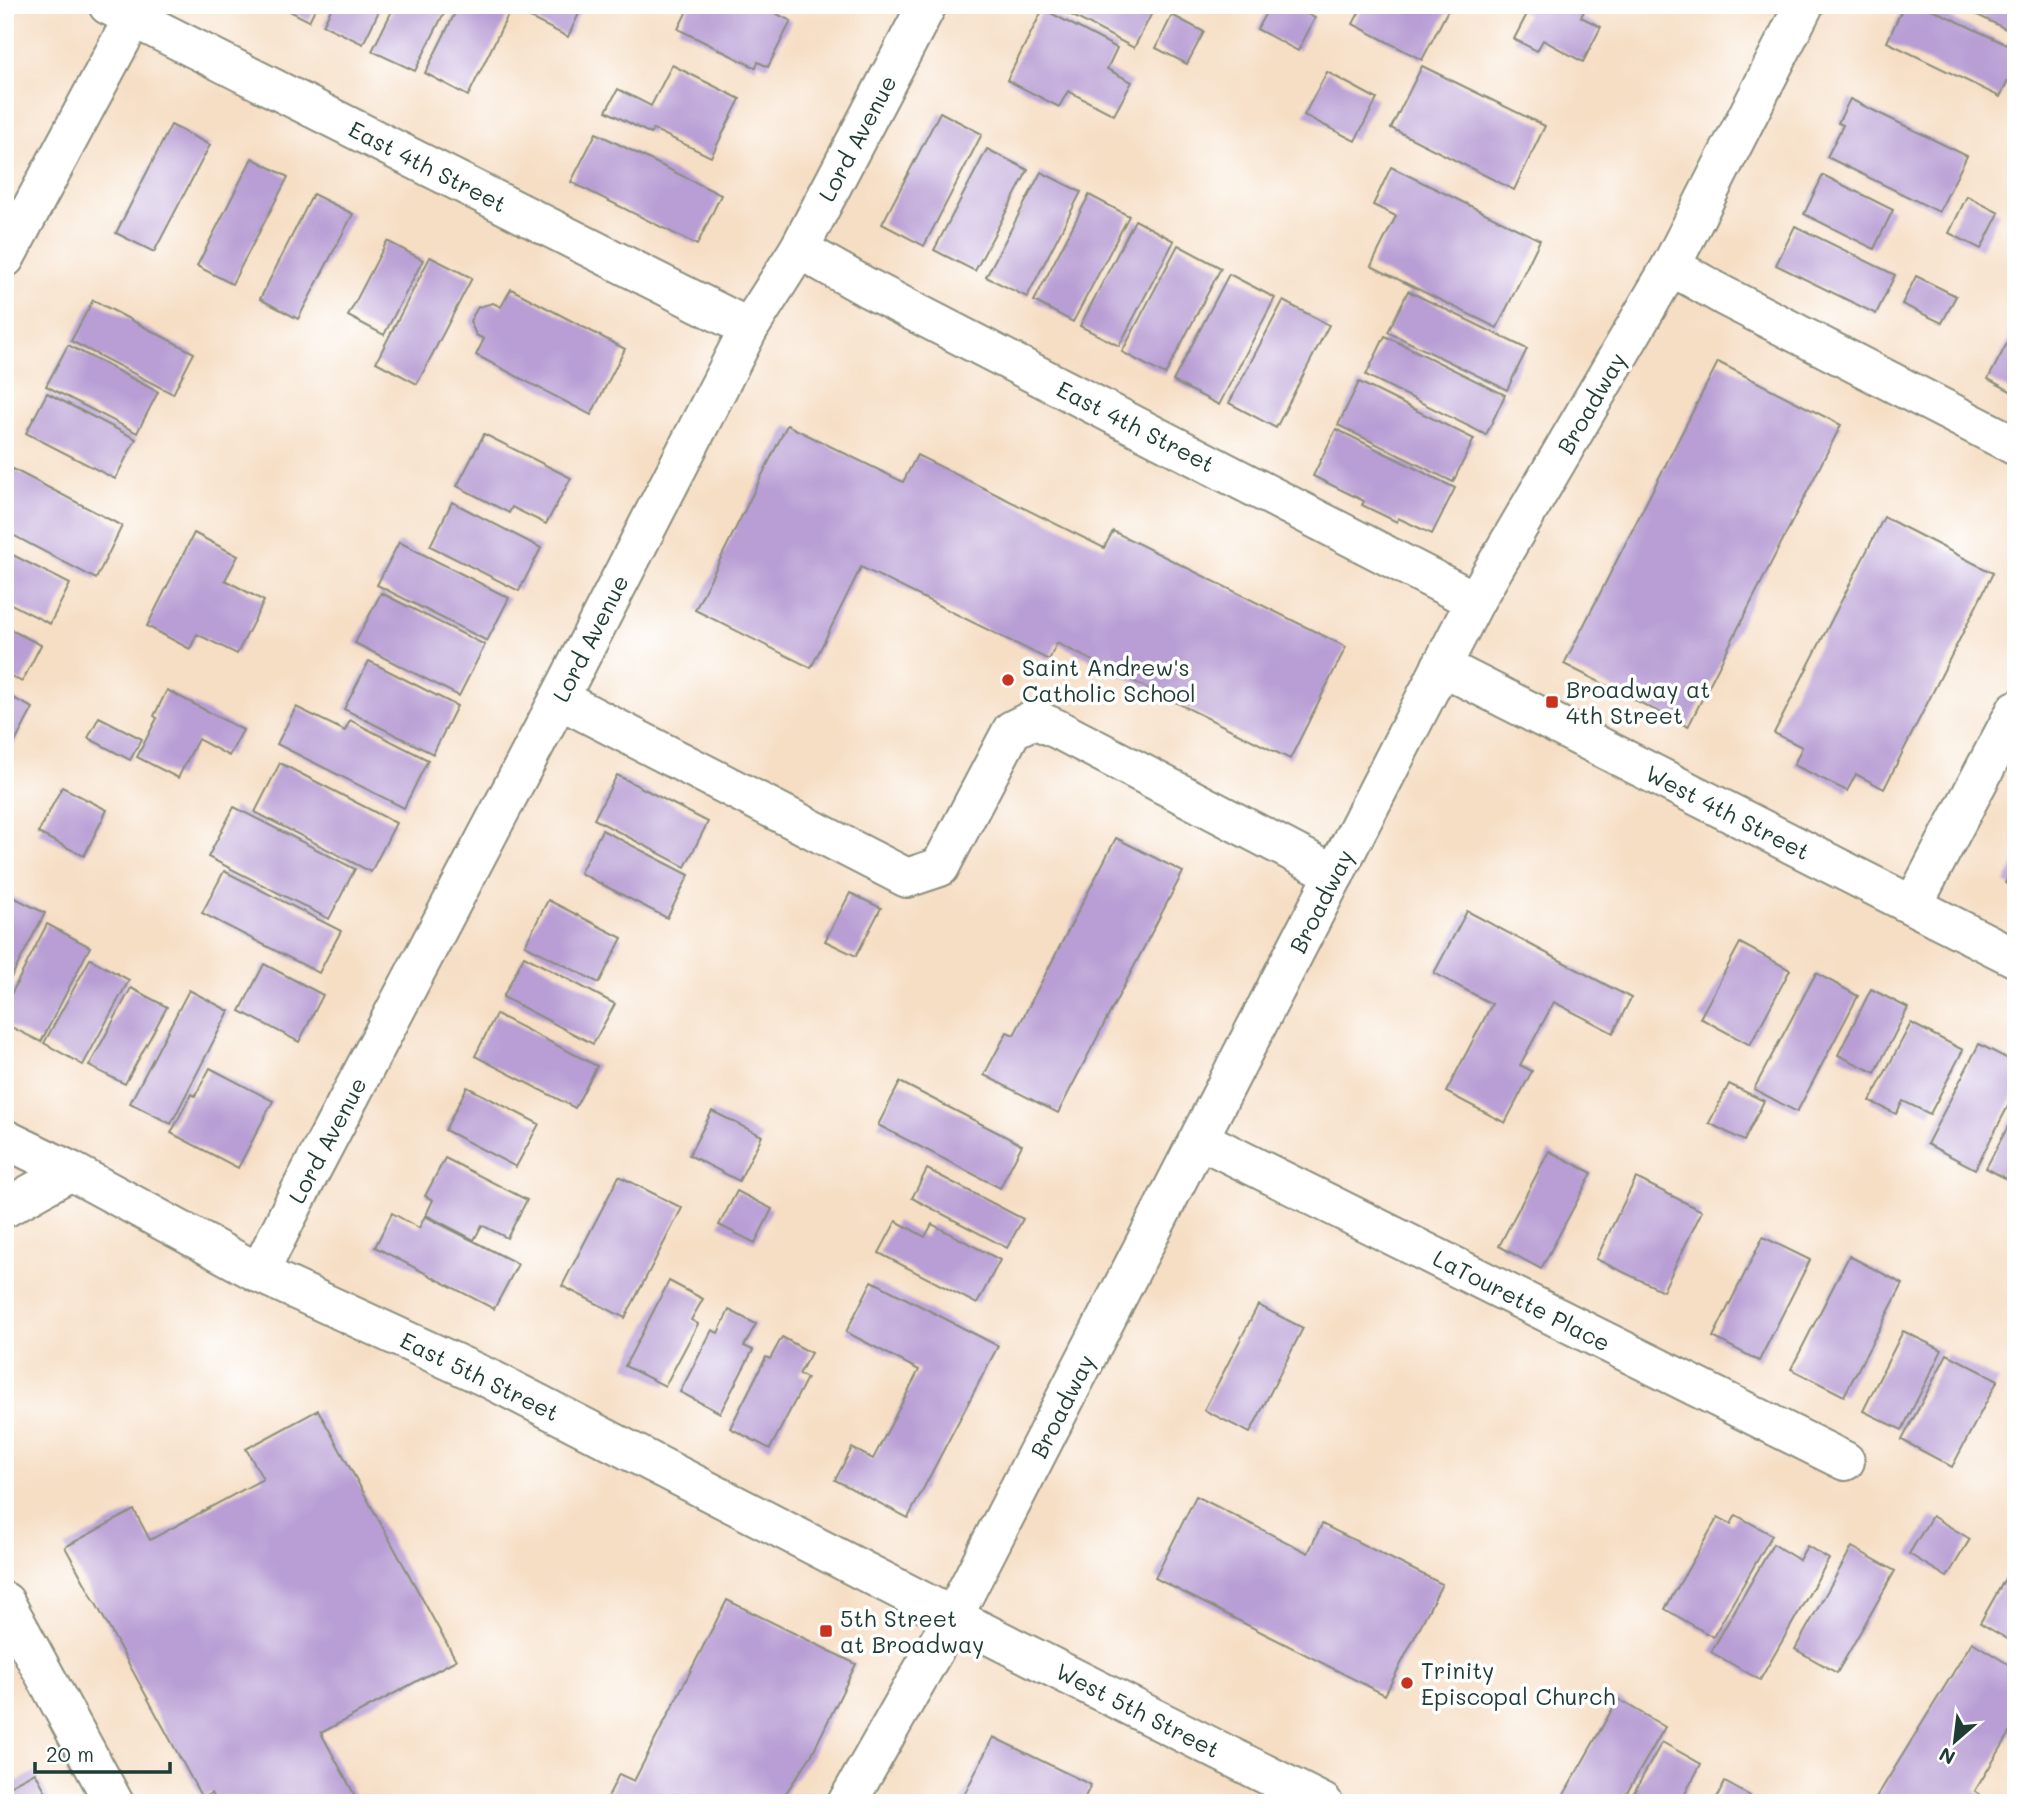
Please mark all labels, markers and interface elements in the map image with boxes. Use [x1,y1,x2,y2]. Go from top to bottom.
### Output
street label: Lord Avenue [811,70,903,206]
street label: East 4th Street [344,113,512,219]
street label: Broadway [1550,347,1632,459]
street label: East 4th Street [1052,373,1220,479]
street label: Lord Avenue [545,569,635,707]
place label: Saint Andrew's Catholic School [1022,652,1196,708]
marker: Saint Andrew's Catholic School [1000,672,1016,688]
place label: Broadway at 4th Street [1566,674,1710,730]
marker: Broadway at 4th Street [1544,694,1560,710]
street label: West 4th Street [1641,758,1815,866]
street label: Broadway [1282,844,1360,958]
street label: Lord Avenue [281,1072,373,1208]
street label: LaTourette Place [1428,1242,1616,1358]
street label: East 5th Street [396,1325,564,1427]
street label: Broadway [1023,1349,1101,1463]
place label: 5th Street at Broadway [840,1603,984,1659]
marker: 5th Street at Broadway [818,1623,834,1639]
place label: Trinity Episcopal Church [1421,1655,1615,1711]
street label: West 5th Street [1051,1656,1225,1764]
marker: Trinity Episcopal Church [1399,1675,1415,1691]
north arrow [1920,1706,1990,1776]
scale bar [35,1731,170,1775]
text: 20 m [46,1740,94,1767]
text: N [1935,1742,1959,1771]

